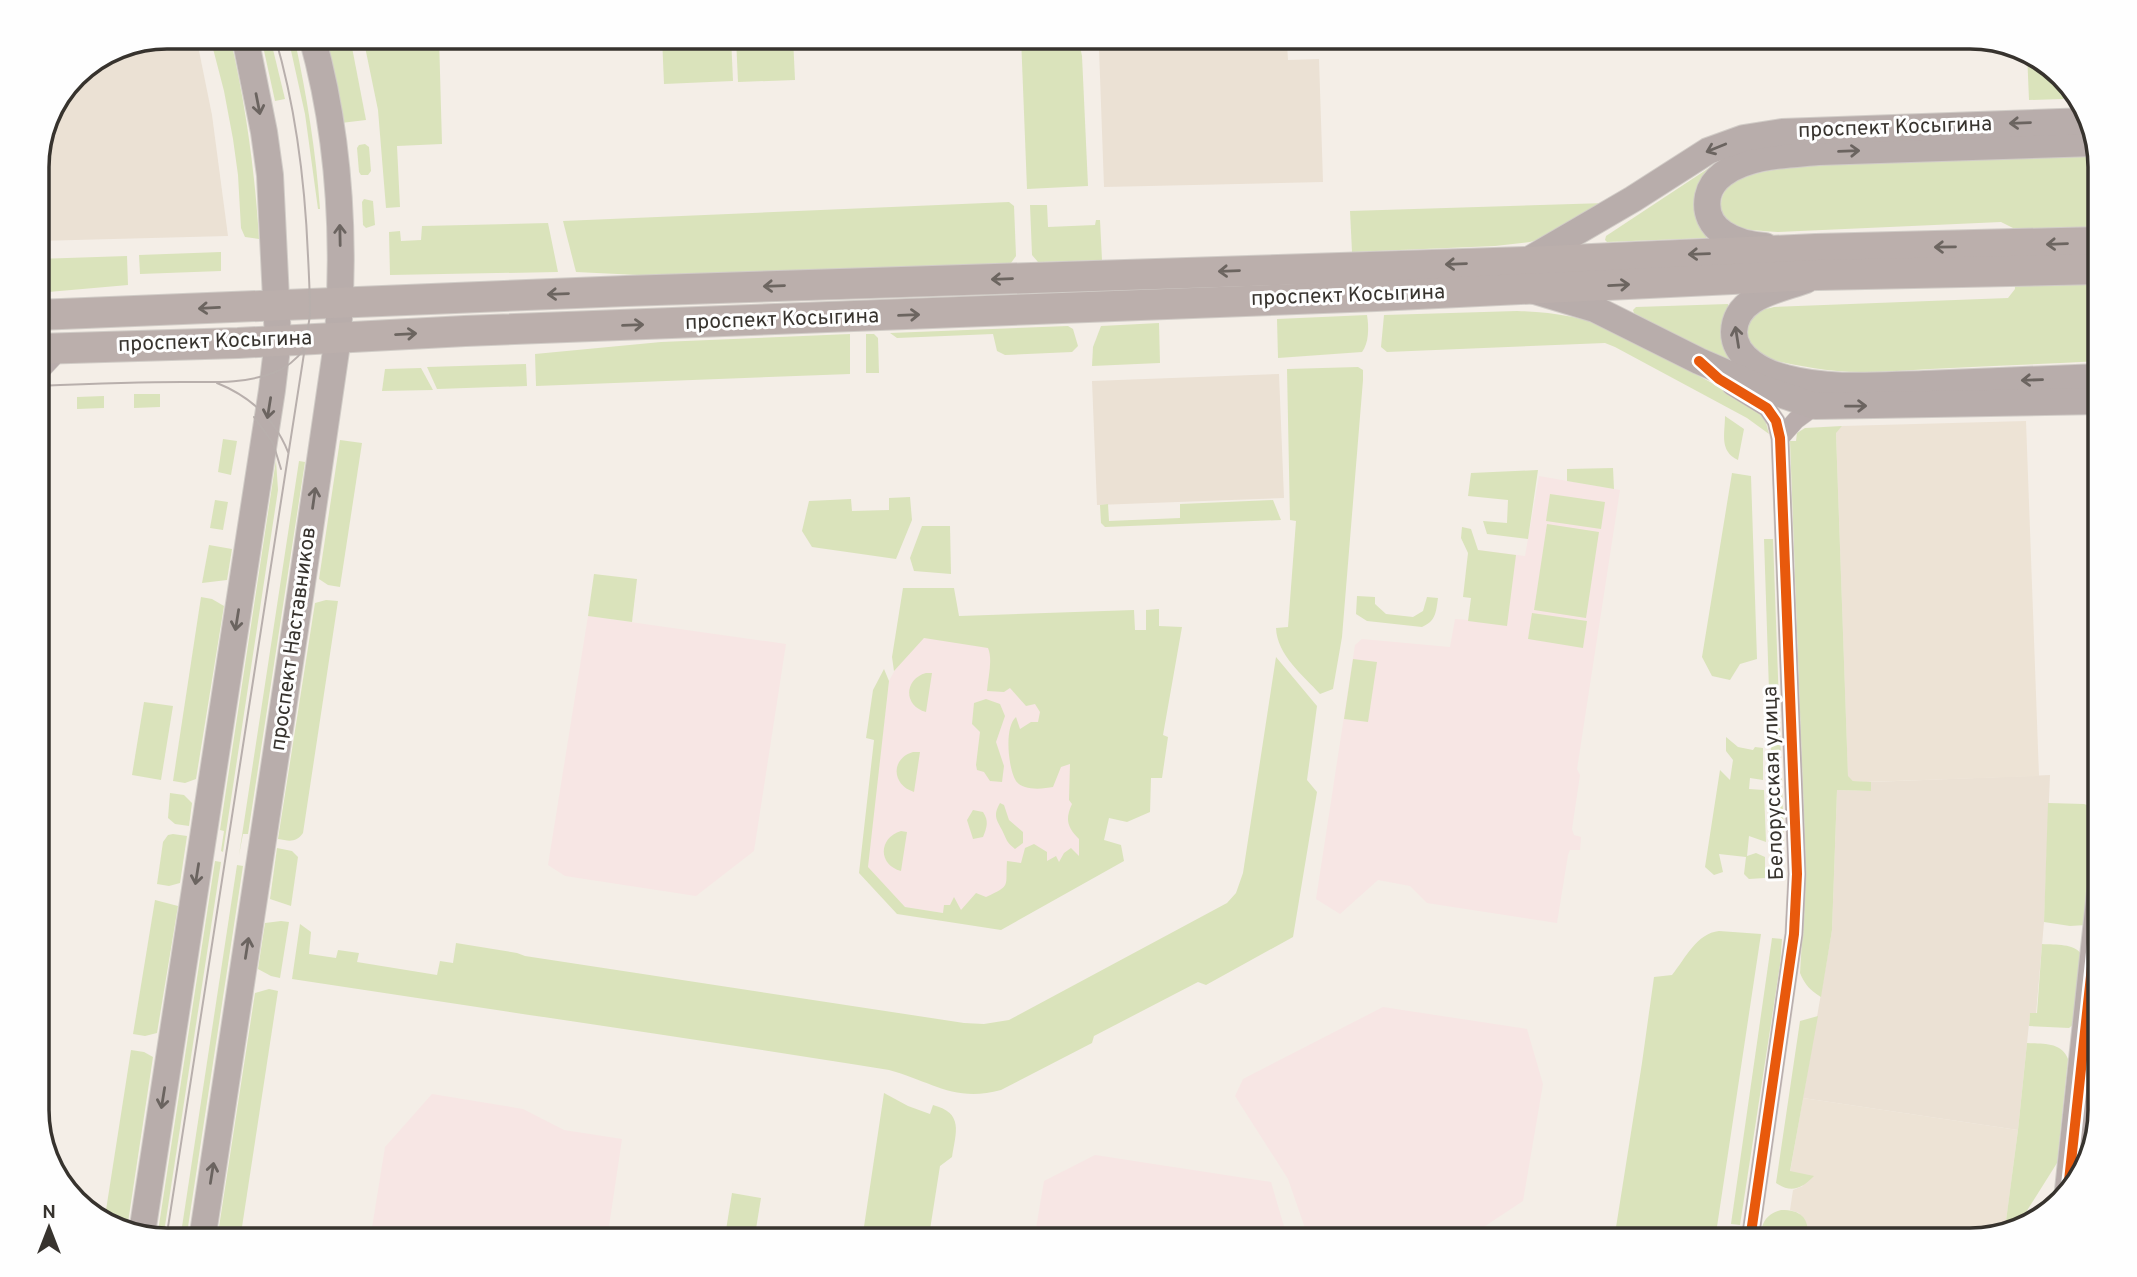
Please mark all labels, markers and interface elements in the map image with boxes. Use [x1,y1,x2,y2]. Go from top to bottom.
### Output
one-way arrow [252,92,266,115]
street label: проспект Косыгина [1798,111,1992,145]
one-way arrow [2009,117,2032,130]
one-way arrow [1706,143,1728,156]
one-way arrow [1837,144,1860,158]
one-way arrow [333,223,346,246]
one-way arrow [2046,237,2069,250]
one-way arrow [1934,240,1957,254]
one-way arrow [1688,248,1711,261]
one-way arrow [1445,257,1468,270]
one-way arrow [1218,265,1241,278]
one-way arrow [990,272,1013,285]
one-way arrow [1608,278,1631,291]
street label: проспект Косыгина [1251,279,1445,313]
one-way arrow [763,280,786,293]
one-way arrow [547,287,570,301]
one-way arrow [197,302,220,315]
street label: проспект Косыгина [685,303,879,337]
one-way arrow [898,308,921,321]
one-way arrow [621,319,644,332]
street label: проспект Косыгина [118,325,312,359]
one-way arrow [394,327,417,340]
one-way arrow [1731,327,1744,349]
one-way arrow [2021,373,2044,386]
one-way arrow [262,396,275,419]
one-way arrow [1845,399,1868,413]
one-way arrow [308,487,321,510]
street label: проспект Наставников [265,525,323,753]
one-way arrow [230,608,243,631]
street label: Белорусская улица [1757,685,1791,881]
one-way arrow [191,862,204,884]
one-way arrow [241,937,254,960]
one-way arrow [156,1087,169,1109]
one-way arrow [206,1162,219,1185]
north arrow [14,1193,84,1263]
text: N [42,1201,56,1225]

